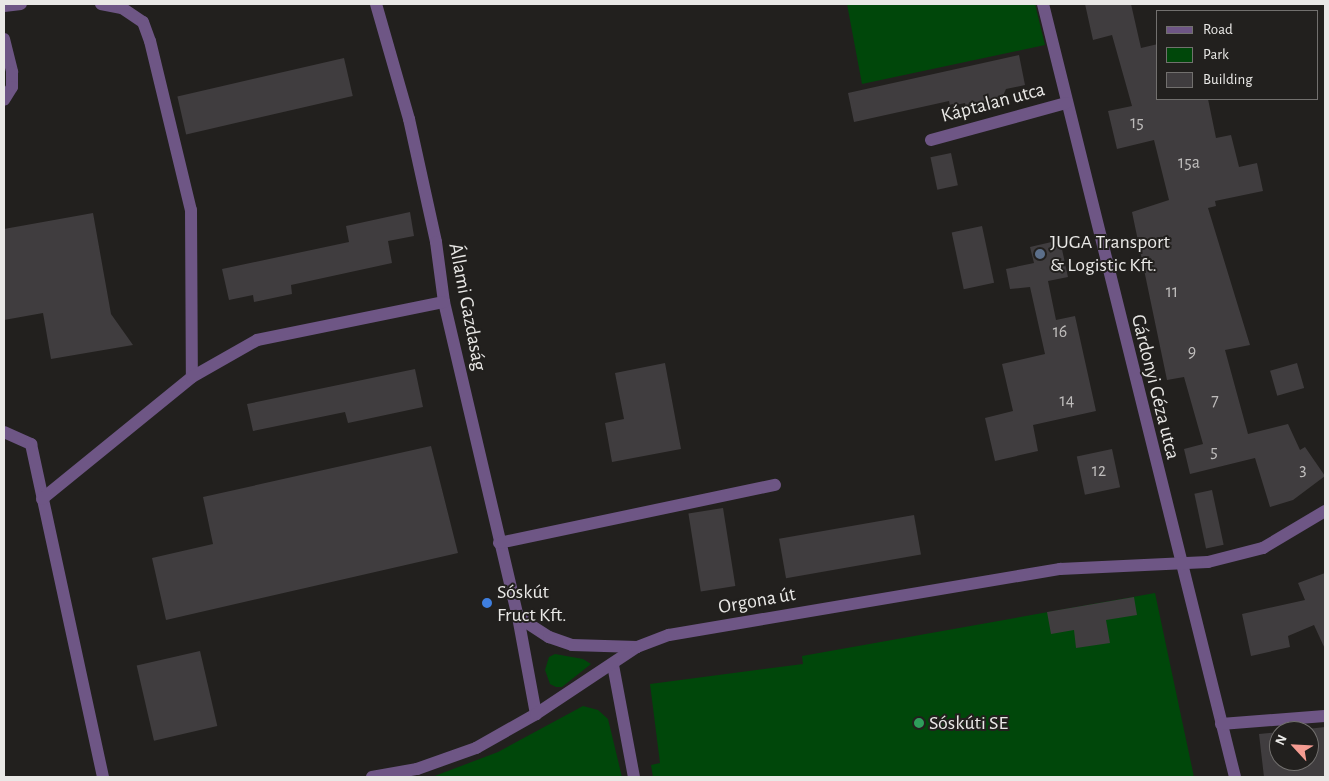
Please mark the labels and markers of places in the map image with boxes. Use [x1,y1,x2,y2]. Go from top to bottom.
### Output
place label: JUGA Transport & Logistic Kft. [1050,230,1170,277]
marker: JUGA Transport & Logistic Kft. [1034,248,1046,260]
place label: Sóskút Fruct Kft. [497,580,566,627]
marker: Sóskút Fruct Kft. [481,597,493,609]
place label: Sóskúti SE [929,711,1008,735]
marker: Sóskúti SE [913,717,925,729]

